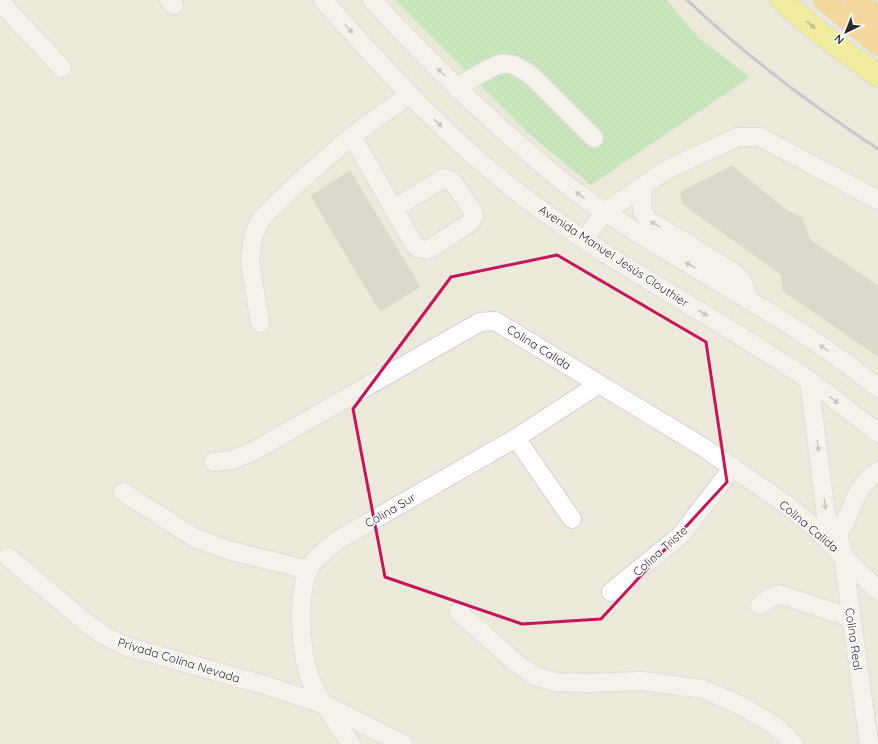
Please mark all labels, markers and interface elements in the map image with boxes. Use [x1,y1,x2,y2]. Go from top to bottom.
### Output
north arrow [826,12,866,52]
one-way arrow [806,21,816,30]
one-way arrow [344,24,354,34]
text: N [831,31,847,47]
one-way arrow [436,67,446,77]
one-way arrow [433,118,443,128]
one-way arrow [575,191,586,199]
street label: Avenida Manuel Jesús Clouthier [536,202,692,310]
one-way arrow [650,220,660,228]
one-way arrow [684,261,696,268]
one-way arrow [697,309,709,316]
street label: Colina Calida [504,321,574,373]
one-way arrow [819,344,829,352]
one-way arrow [829,395,840,404]
one-way arrow [815,440,821,452]
street label: Colina Sur [362,489,418,531]
street label: Colina Calida [776,497,842,555]
one-way arrow [822,498,828,510]
street label: Colina Triste [630,523,690,579]
street label: Colina Real [842,607,866,671]
street label: Privada Colina Nevada [116,634,242,686]

